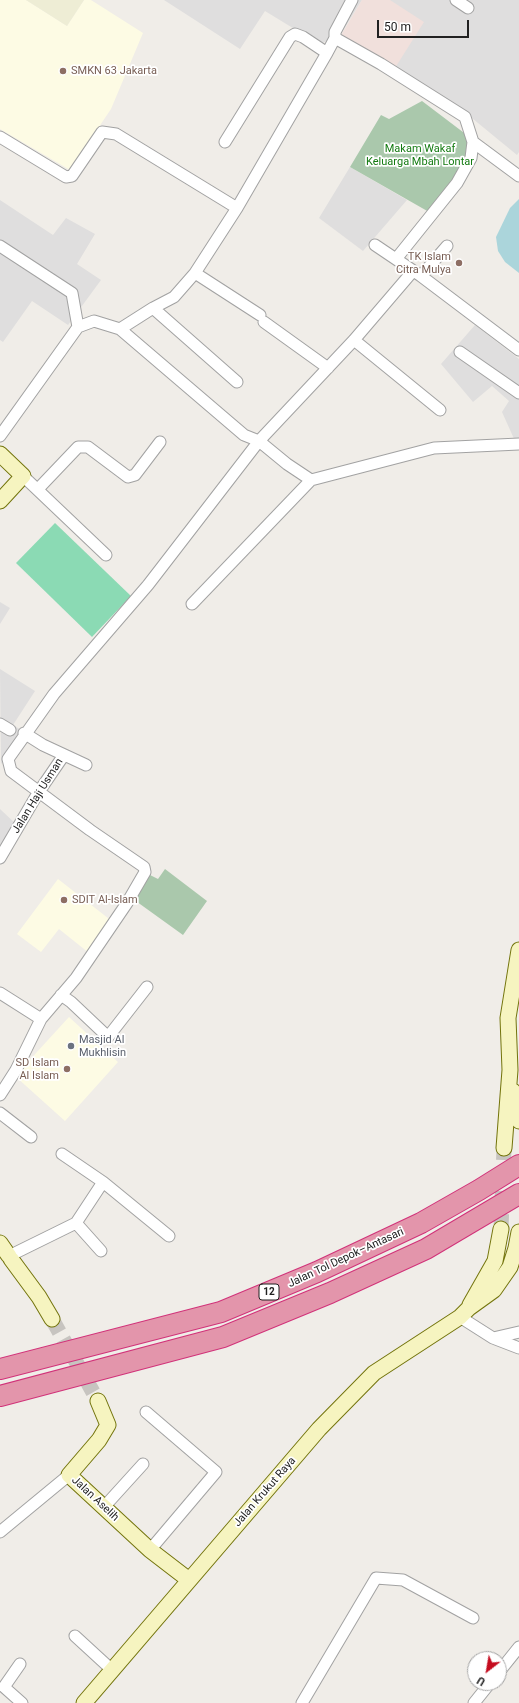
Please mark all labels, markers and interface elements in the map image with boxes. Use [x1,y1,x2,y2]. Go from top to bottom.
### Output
scale bar [379,12,471,38]
text: 50 m [384,20,411,34]
place label: SMKN 63 Jakarta [71,64,157,78]
marker: SMKN 63 Jakarta [58,66,68,76]
park label: Makam Wakaf Keluarga Mbah Lontar [366,142,474,168]
place label: TK Islam Citra Mulya [396,250,451,276]
marker: TK Islam Citra Mulya [454,258,464,268]
street label: Jalan Haji Usman [10,756,66,836]
place label: SDIT Al-Islam [72,893,138,907]
marker: SDIT Al-Islam [59,895,69,905]
place label: Masjid Al Mukhlisin [79,1033,126,1059]
marker: Masjid Al Mukhlisin [66,1041,76,1051]
place label: SD Islam Al Islam [16,1056,59,1082]
marker: SD Islam Al Islam [62,1064,72,1074]
street label: Jalan Tol Depok–Antasari [286,1225,406,1291]
road number: 12 [259,1284,279,1300]
street label: Jalan Krukut Raya [231,1454,299,1530]
street label: Jalan Aselih [69,1474,121,1524]
north arrow [467,1651,507,1691]
text: U [475,1673,488,1688]

